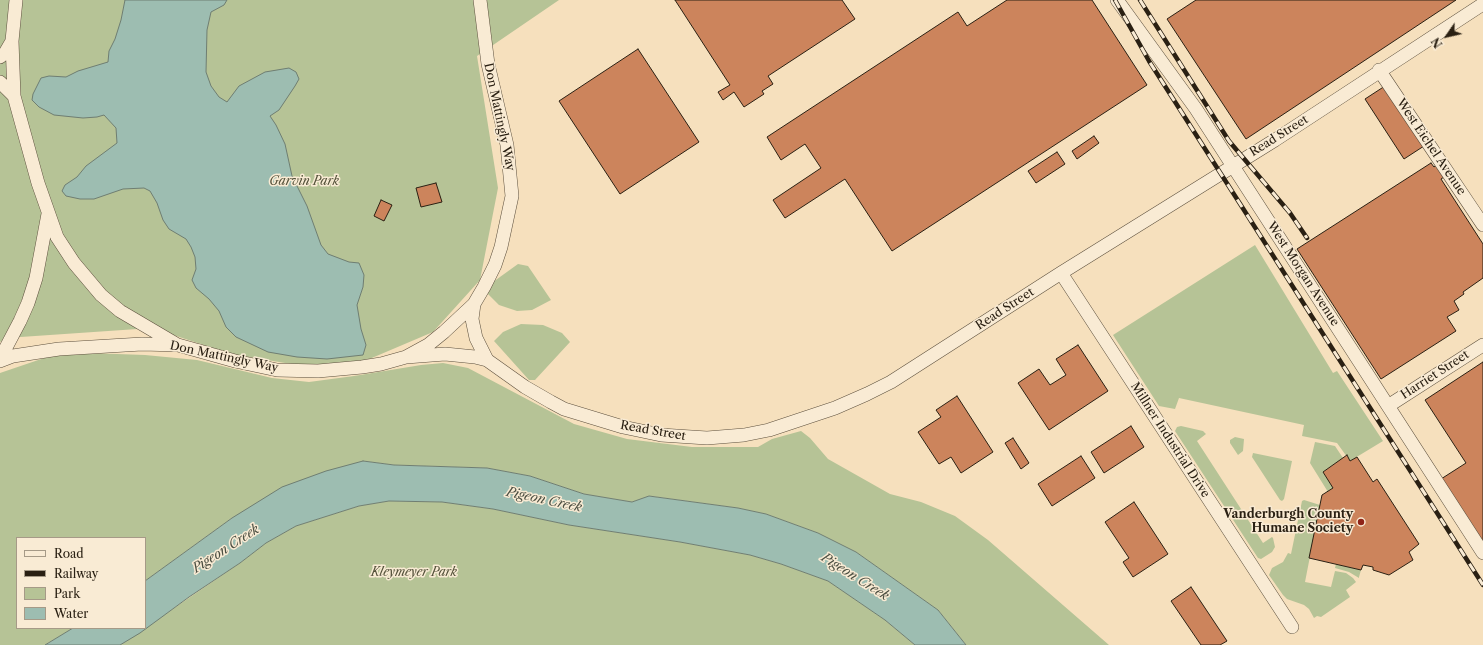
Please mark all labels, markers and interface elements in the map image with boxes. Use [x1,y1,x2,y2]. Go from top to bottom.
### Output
north arrow [1427,16,1467,56]
text: N [1429,35,1446,51]
street label: Don Mattingly Way [480,62,518,172]
street label: West Eichel Avenue [1393,96,1469,198]
street label: Read Street [1247,112,1311,160]
park label: Garvin Park [269,175,339,189]
street label: West Morgan Avenue [1264,219,1342,329]
street label: Read Street [973,285,1037,333]
street label: Don Mattingly Way [169,338,279,376]
street label: Harriet Street [1398,348,1472,402]
street label: Millner Industrial Drive [1127,380,1213,500]
street label: Read Street [619,418,687,444]
water label: Pigeon Creek [505,484,583,516]
place label: Vanderburgh County Humane Society [1223,508,1353,536]
marker: Vanderburgh County Humane Society [1356,517,1366,527]
water label: Pigeon Creek [190,522,262,576]
legend [16,537,146,629]
text: Road [54,546,84,561]
water label: Pigeon Creek [818,550,892,604]
text: Railway [54,566,99,581]
park label: Kleymeyer Park [371,566,457,580]
text: Park [54,586,80,601]
text: Water [54,606,88,621]

